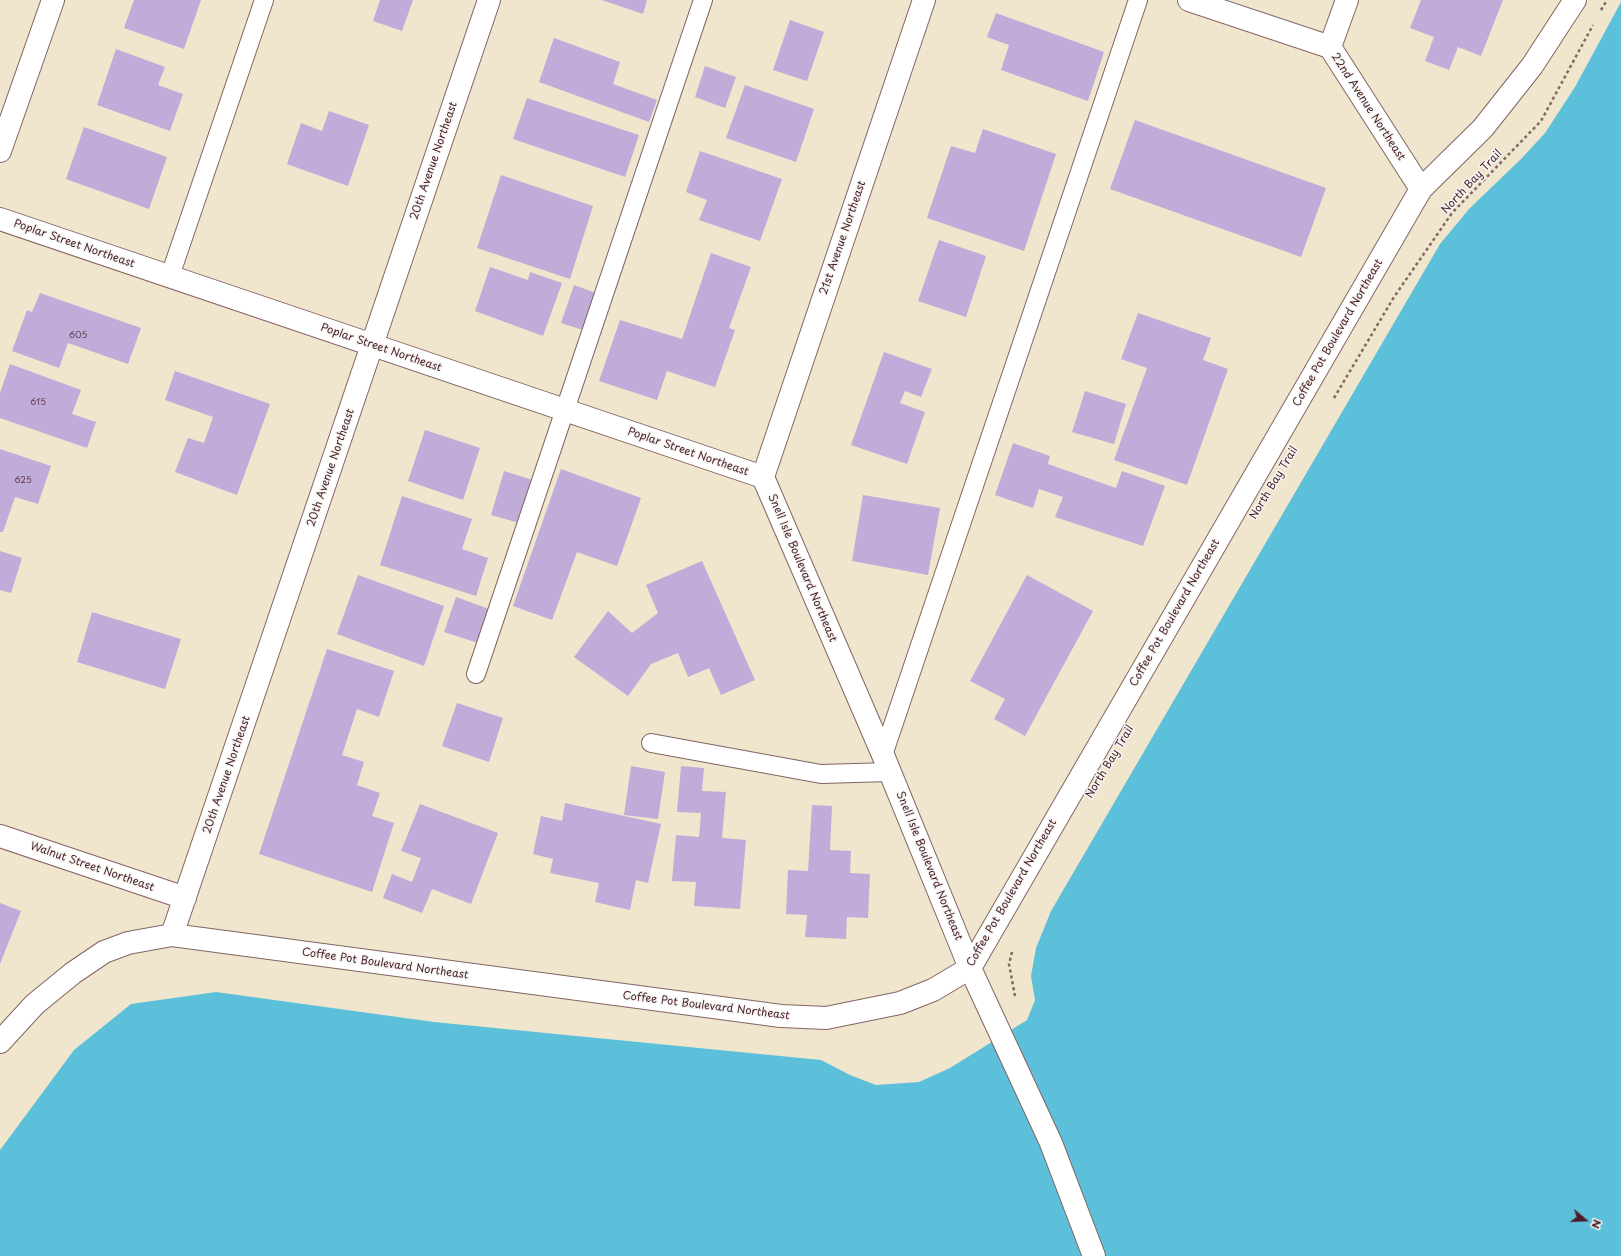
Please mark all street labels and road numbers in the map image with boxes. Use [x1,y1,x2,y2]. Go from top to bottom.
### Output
street label: 22nd Avenue Northeast [1328,51,1408,163]
street label: 20th Avenue Northeast [408,100,460,222]
street label: North Bay Trail [1439,147,1505,217]
street label: 21st Avenue Northeast [817,179,869,297]
street label: Poplar Street Northeast [12,217,136,271]
street label: Coffee Pot Boulevard Northeast [1290,257,1386,409]
street label: Poplar Street Northeast [319,321,443,375]
street label: 20th Avenue Northeast [305,407,357,529]
street label: Poplar Street Northeast [626,425,750,479]
street label: North Bay Trail [1247,444,1301,522]
street label: Snell Isle Boulevard Northeast [765,492,839,644]
street label: Coffee Pot Boulevard Northeast [1127,537,1223,689]
street label: 20th Avenue Northeast [201,714,253,836]
street label: North Bay Trail [1083,723,1137,801]
street label: Snell Isle Boulevard Northeast [893,790,965,942]
street label: Coffee Pot Boulevard Northeast [964,817,1060,969]
street label: Walnut Street Northeast [28,840,156,894]
street label: Coffee Pot Boulevard Northeast [301,946,469,982]
street label: Coffee Pot Boulevard Northeast [622,989,790,1023]

